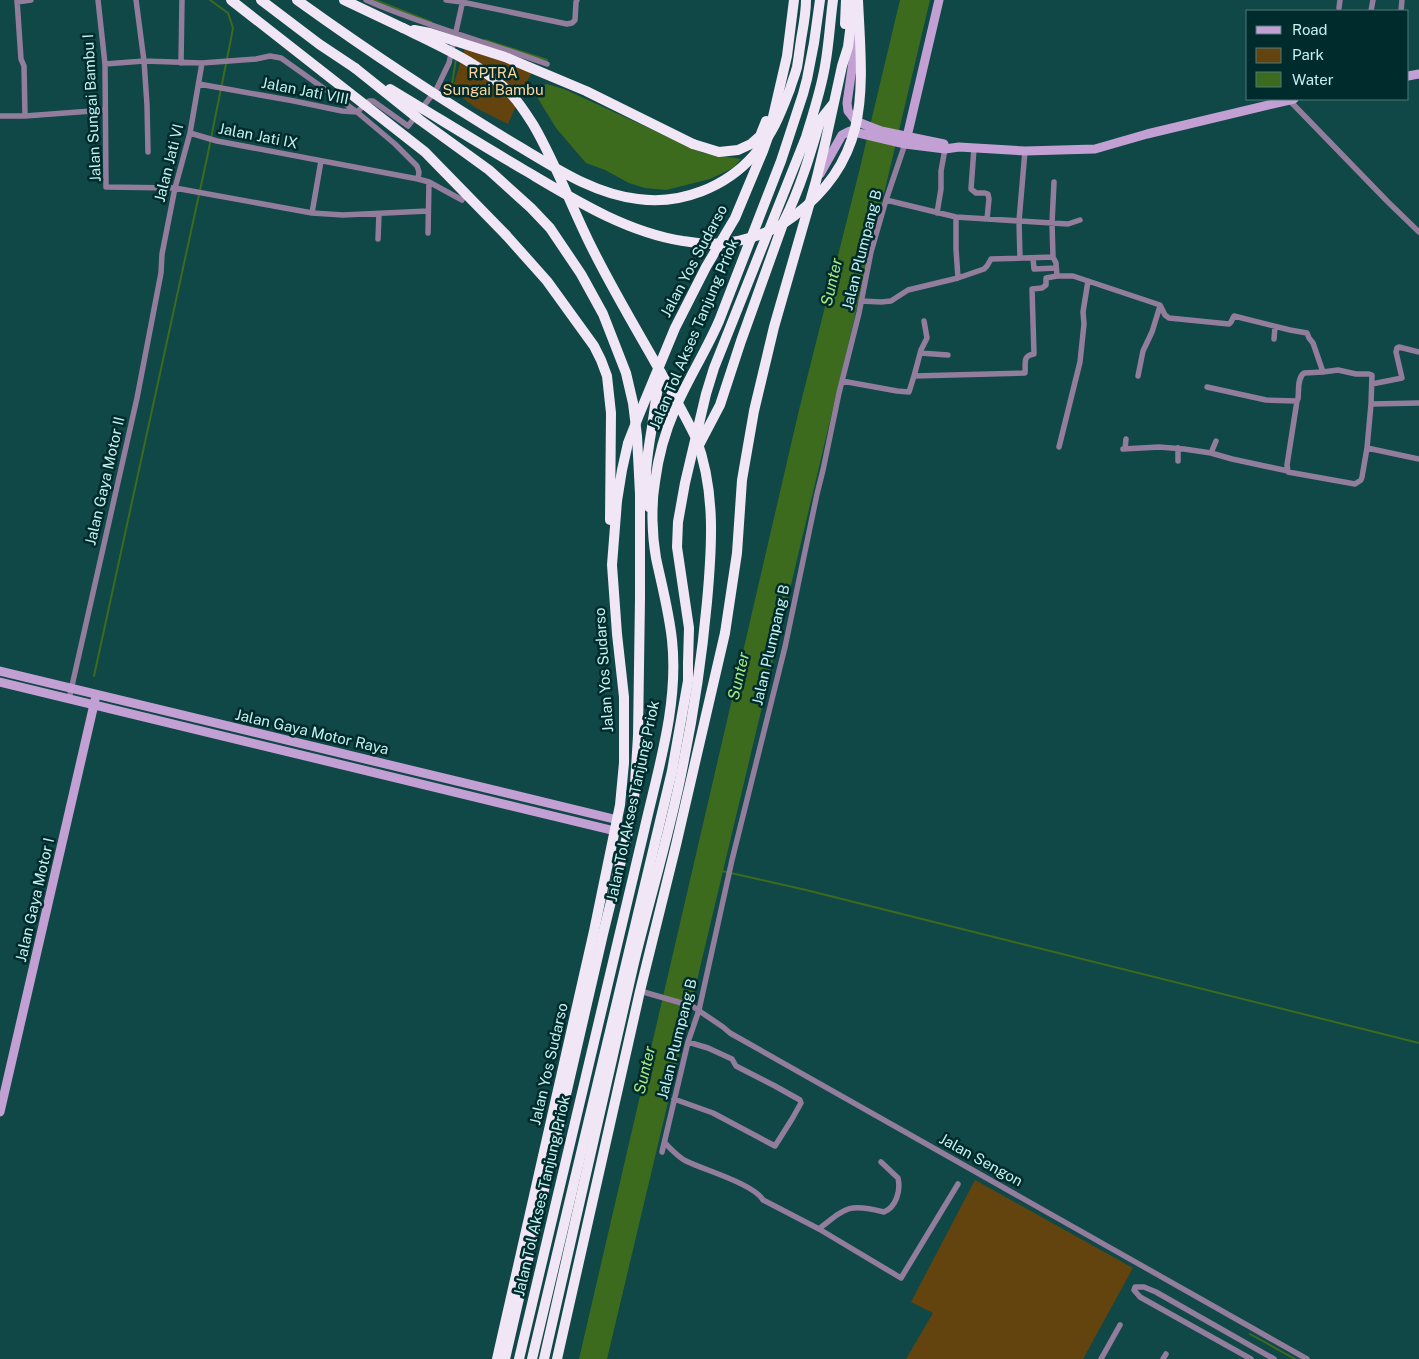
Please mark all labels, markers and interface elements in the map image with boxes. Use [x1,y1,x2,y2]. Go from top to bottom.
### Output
legend [1246,10,1409,100]
text: Road [1292,21,1328,38]
street label: Jalan Sungai Bambu I [79,34,104,183]
text: Park [1292,46,1324,63]
park label: RPTRA Sungai Bambu [442,64,544,98]
text: Water [1292,71,1334,88]
street label: Jalan Jati VIII [260,74,350,107]
street label: Jalan Jati IX [217,119,299,152]
street label: Jalan Jati VI [151,122,186,204]
street label: Jalan Plumpang B [838,188,885,312]
street label: Jalan Yos Sudarso [657,202,730,320]
street label: Jalan Tol Akses Tanjung Priok [646,236,741,432]
water label: Sunter [817,255,846,308]
street label: Jalan Gaya Motor II [81,415,128,547]
street label: Jalan Plumpang B [748,583,793,707]
street label: Jalan Yos Sudarso [591,607,616,733]
water label: Sunter [724,649,753,702]
street label: Jalan Tol Akses Tanjung Priok [603,699,662,903]
street label: Jalan Gaya Motor Raya [234,706,391,757]
street label: Jalan Gaya Motor I [12,836,57,964]
street label: Jalan Plumpang B [653,977,700,1101]
street label: Jalan Yos Sudarso [526,1001,571,1127]
water label: Sunter [630,1043,659,1096]
street label: Jalan Tol Akses Tanjung Priok [510,1094,573,1298]
street label: Jalan Sengon [937,1130,1026,1189]

